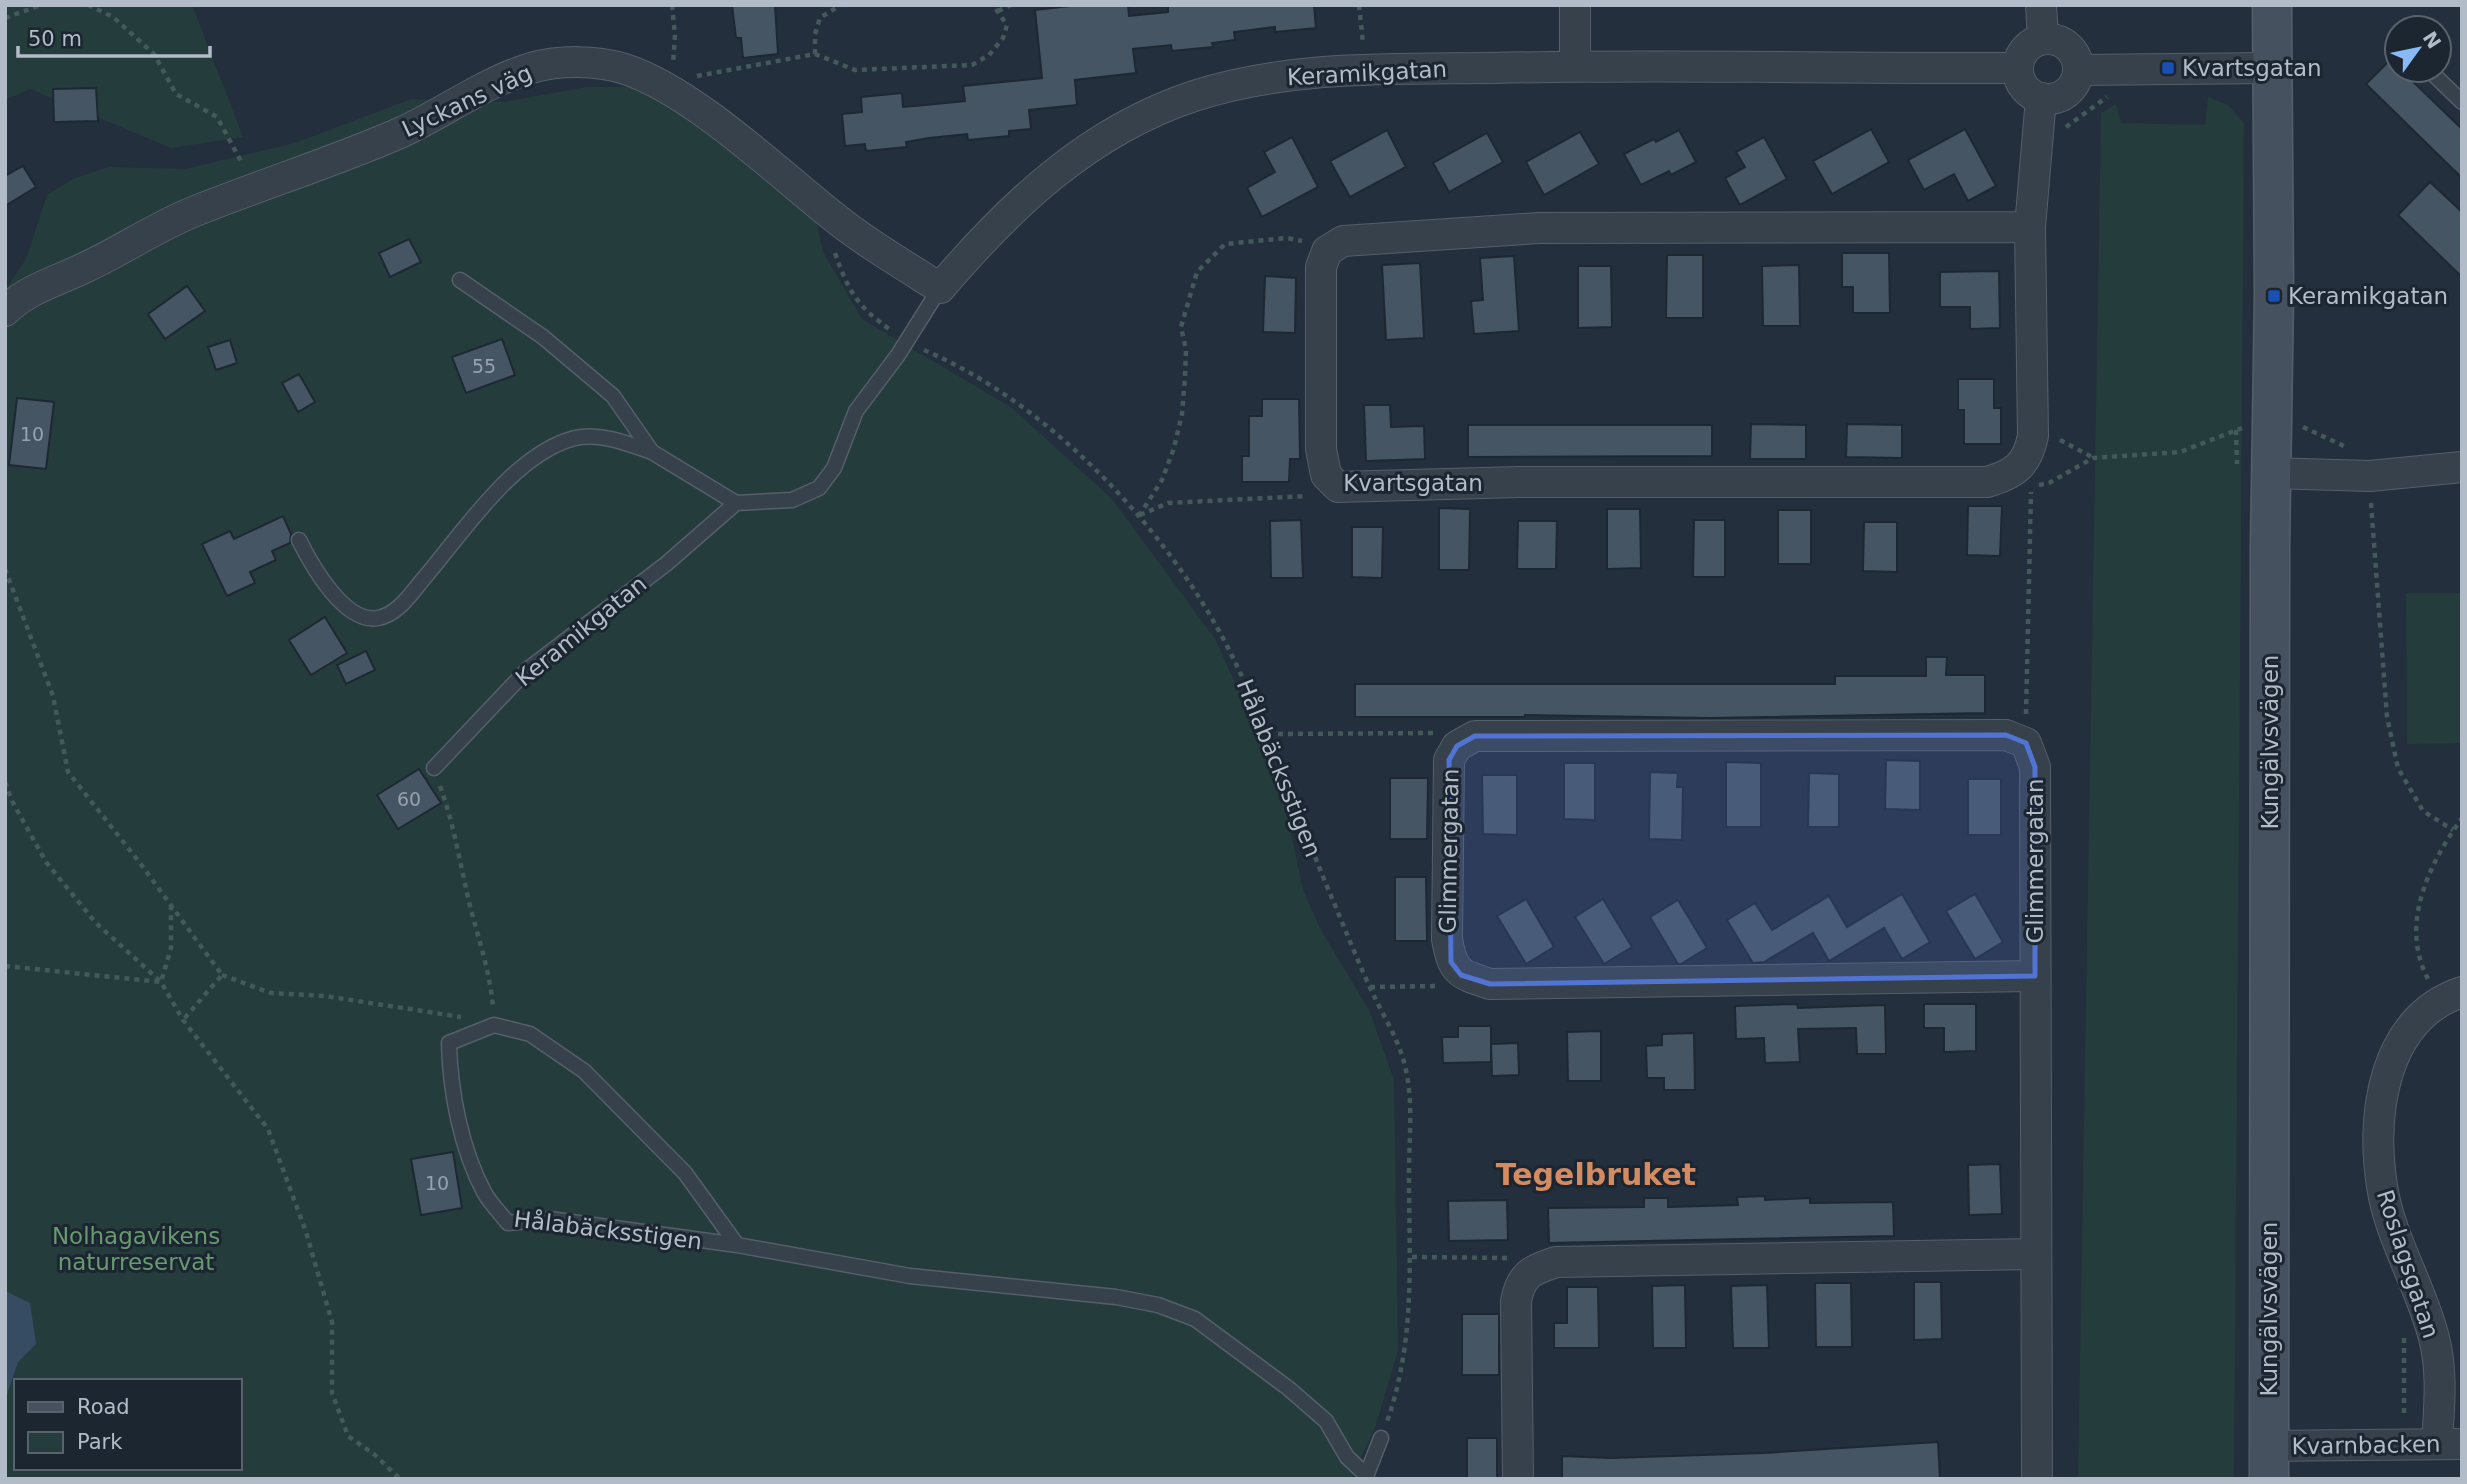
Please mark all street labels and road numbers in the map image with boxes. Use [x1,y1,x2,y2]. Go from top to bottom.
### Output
street label: Keramikgatan [1286,56,1448,90]
street label: Lyckans väg [398,60,536,142]
street label: Kvartsgatan [1343,470,1483,496]
street label: Keramikgatan [511,571,651,691]
street label: Kungälvsvägen [2257,655,2283,829]
street label: Hålabäcksstigen [1232,675,1327,861]
street label: Glimmergatan [1435,768,1463,934]
street label: Glimmergatan [2022,779,2048,944]
street label: Roslagsgatan [2372,1187,2444,1341]
street label: Hålabäcksstigen [513,1205,704,1254]
street label: Kungälvsvägen [2256,1222,2282,1396]
street label: Kvarnbacken [2291,1431,2441,1459]

